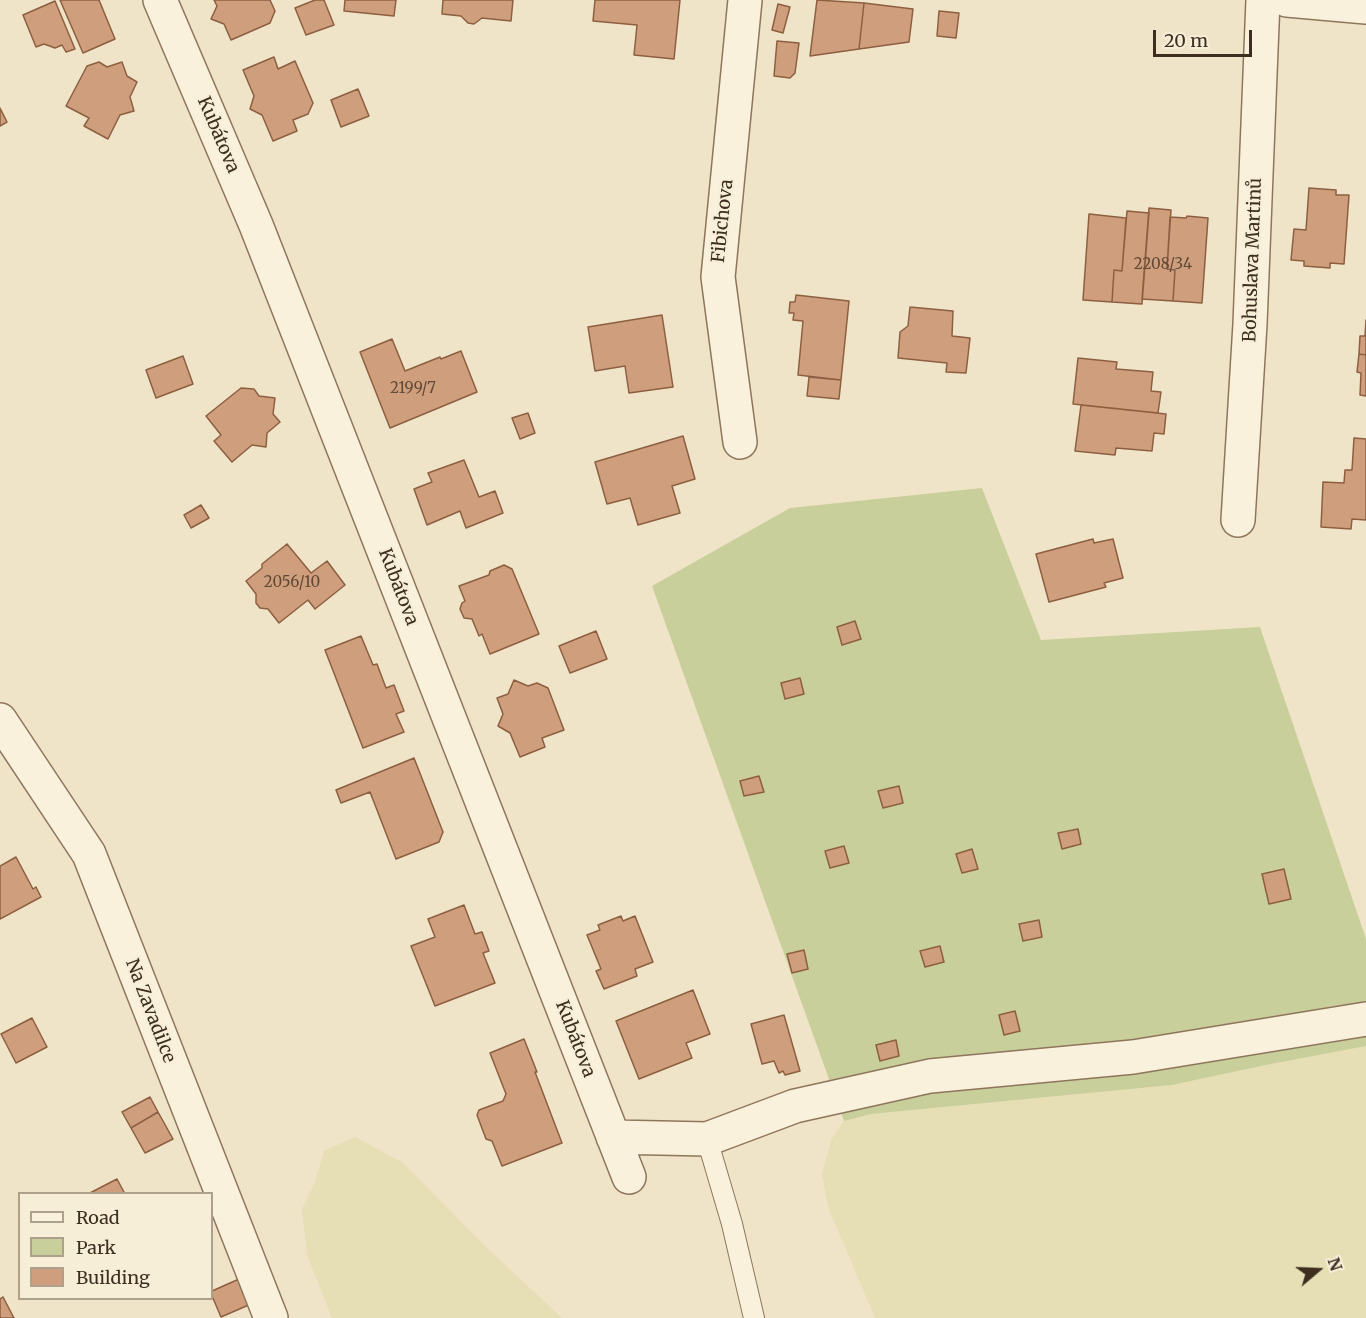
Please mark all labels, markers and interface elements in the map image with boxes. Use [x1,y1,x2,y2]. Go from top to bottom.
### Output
scale bar [1156,18,1255,56]
text: 20 m [1164,29,1208,52]
street label: Kubátova [192,94,244,176]
street label: Bohuslava Martinů [1239,177,1267,343]
street label: Fibichova [708,178,738,264]
house number: 2208/34 [1134,256,1192,274]
house number: 2199/7 [390,380,436,398]
street label: Kubátova [373,545,423,629]
house number: 2056/10 [264,574,320,592]
street label: Na Zavadilce [120,956,180,1066]
street label: Kubátova [550,997,600,1081]
legend [18,1192,213,1300]
text: Road [76,1206,120,1229]
text: Park [76,1236,116,1259]
north arrow [1288,1240,1348,1300]
text: N [1324,1255,1347,1273]
text: Building [76,1266,150,1289]

